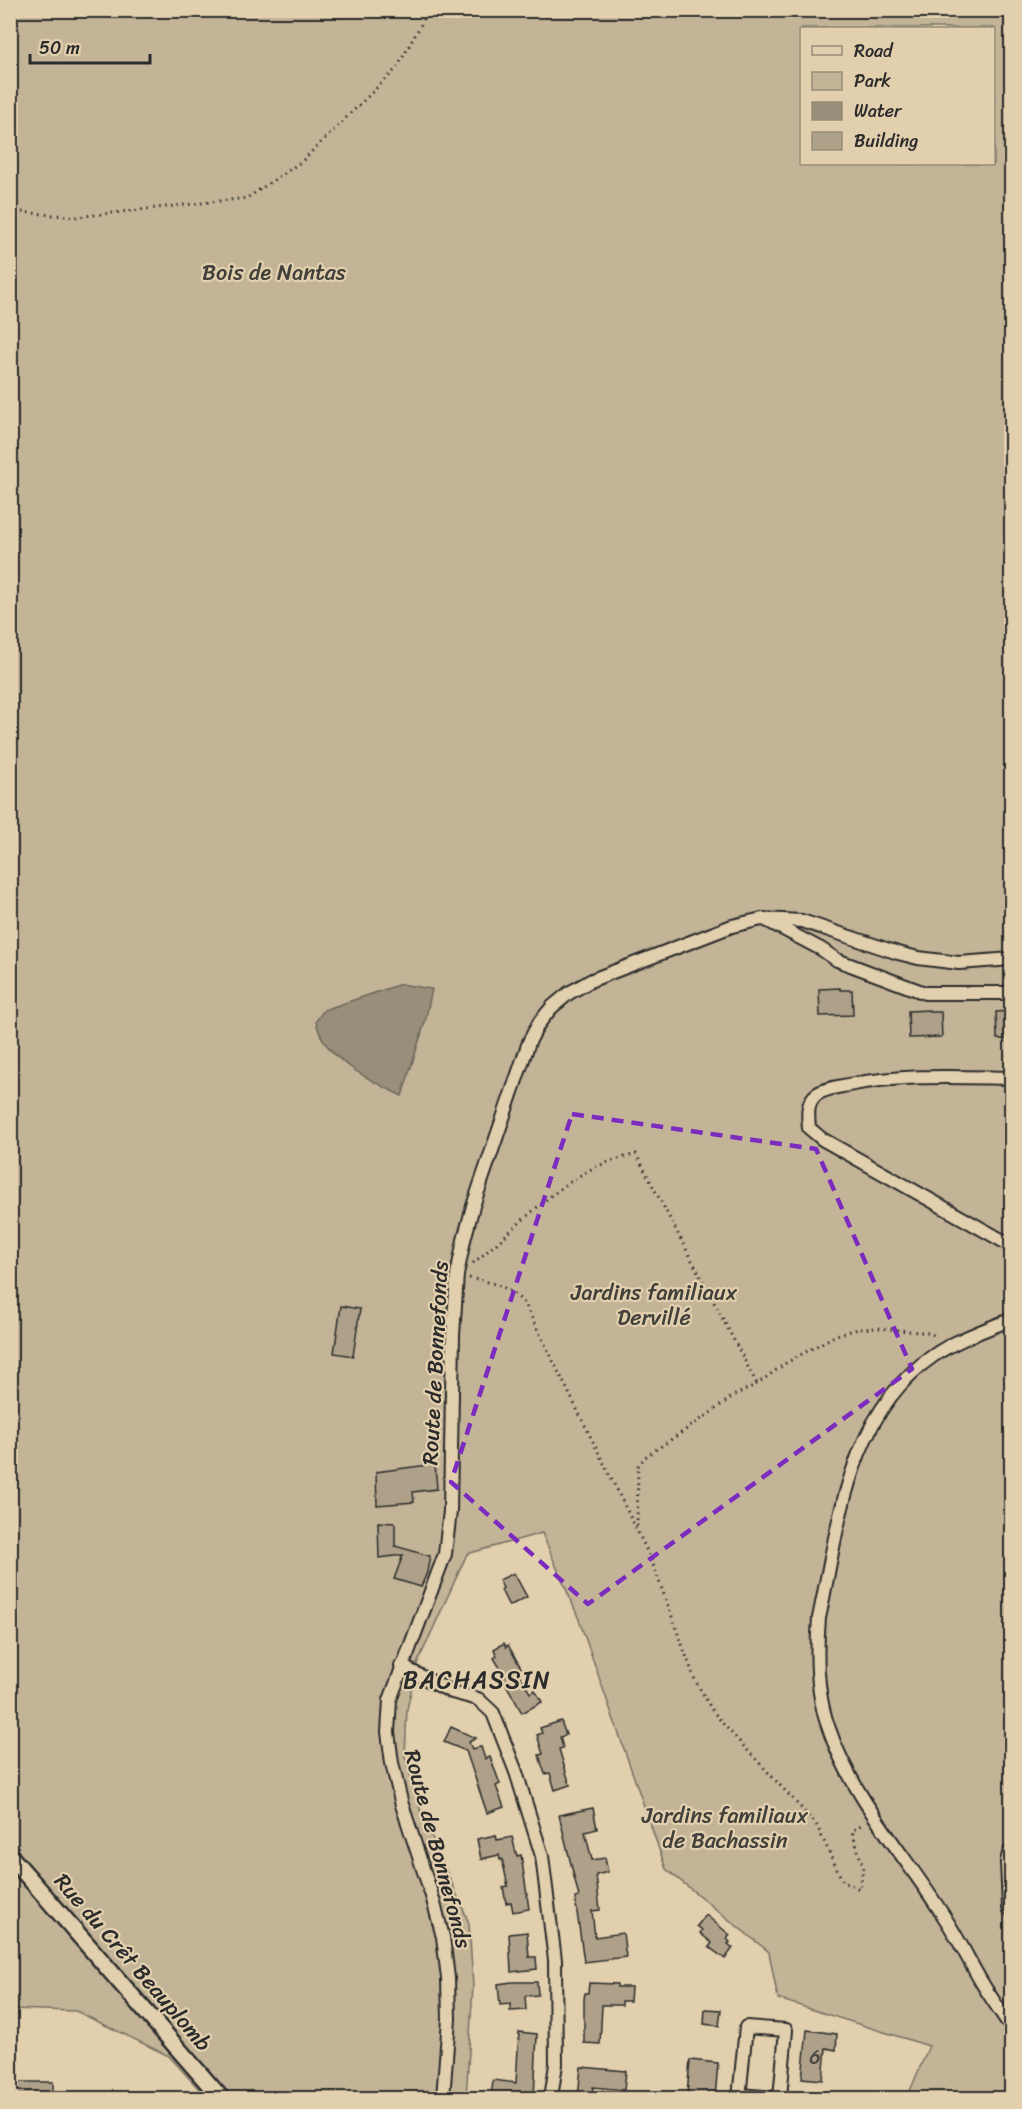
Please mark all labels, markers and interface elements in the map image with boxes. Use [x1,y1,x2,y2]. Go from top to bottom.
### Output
scale bar [30,27,150,65]
legend [800,27,995,165]
text: 50 m [39,32,80,64]
text: Road [854,35,894,67]
text: Park [854,65,891,97]
text: Water [854,95,903,127]
text: Building [854,125,918,157]
park label: Bois de Nantas [202,253,347,292]
street label: Route de Bonnefonds [410,1259,460,1466]
park label: Jardins familiaux Dervillé [570,1273,738,1337]
district label: BACHASSIN [403,1659,551,1701]
street label: Route de Bonnefonds [393,1745,484,1954]
park label: Jardins familiaux de Bachassin [641,1796,809,1860]
street label: Rue du Crêt Beauplomb [44,1864,222,2060]
house number: 6 [809,2040,821,2075]

